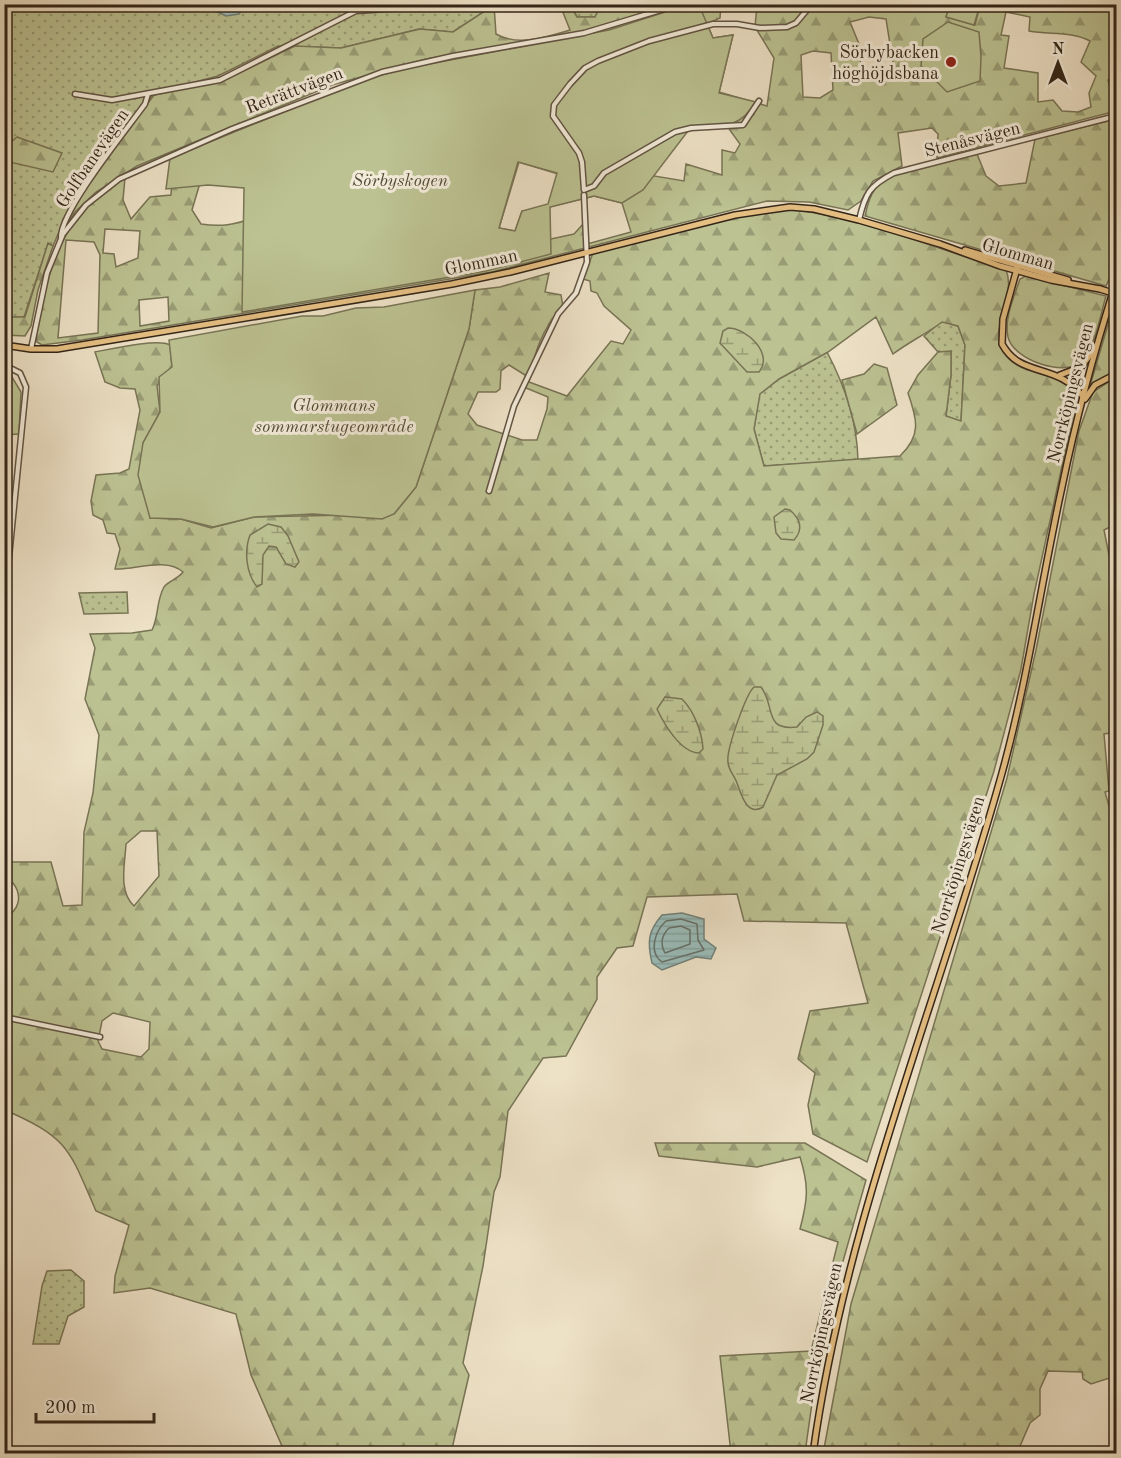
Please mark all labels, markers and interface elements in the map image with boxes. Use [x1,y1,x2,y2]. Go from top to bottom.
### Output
north arrow [1028,33,1088,93]
text: N [1052,42,1065,58]
place label: Sörbybacken höghöjdsbana [832,44,939,83]
marker: Sörbybacken höghöjdsbana [944,55,958,69]
street label: Reträttvägen [243,64,346,118]
street label: Golfbanevägen [53,106,133,211]
street label: Stenåsvägen [922,119,1022,161]
park label: Sörbyskogen [352,172,448,190]
street label: Glomman [980,236,1056,274]
street label: Glomman [443,246,520,279]
street label: Norrköpingsvägen [1045,321,1097,465]
park label: Glommans sommarstugeområde [254,397,414,436]
street label: Norrköpingsvägen [929,794,989,937]
street label: Norrköpingsvägen [798,1261,846,1405]
scale bar [36,1386,154,1424]
text: 200 m [45,1399,96,1417]

